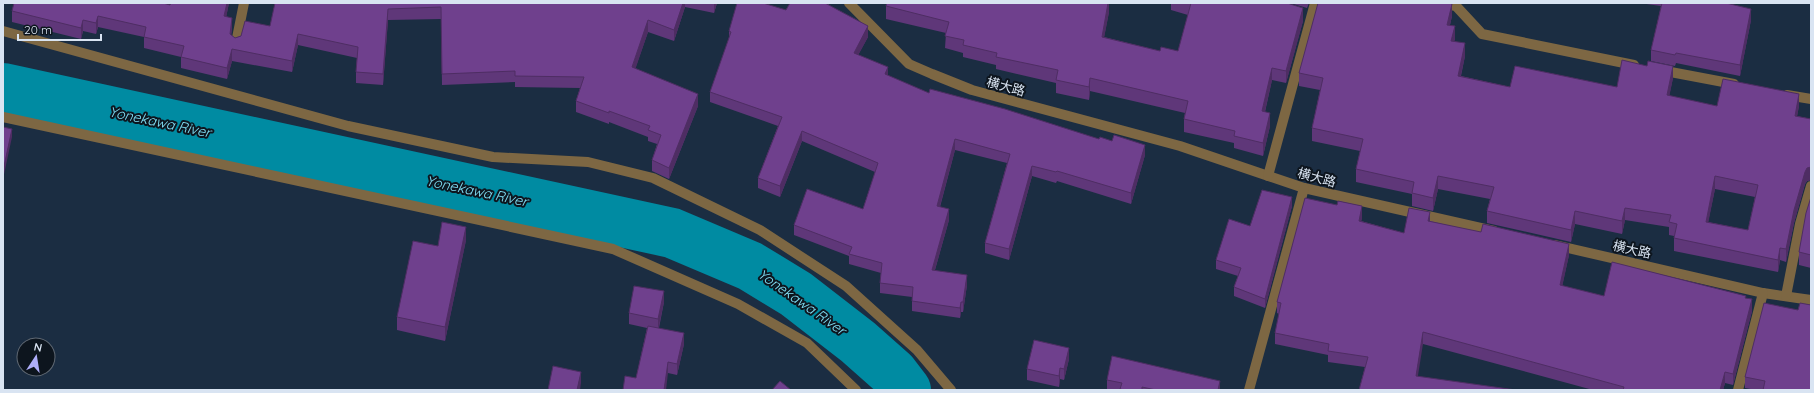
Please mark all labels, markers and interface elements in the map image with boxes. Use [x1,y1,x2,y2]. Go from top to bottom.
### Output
scale bar [18,16,101,42]
text: 20 m [24,22,52,37]
street label: 横大路 [985,73,1027,99]
water label: Yonekawa River [108,102,214,142]
street label: 横大路 [1296,164,1338,190]
water label: Yonekawa River [425,171,531,211]
street label: 横大路 [1611,237,1653,261]
water label: Yonekawa River [754,265,851,340]
north arrow [16,337,56,377]
text: N [33,340,43,355]

